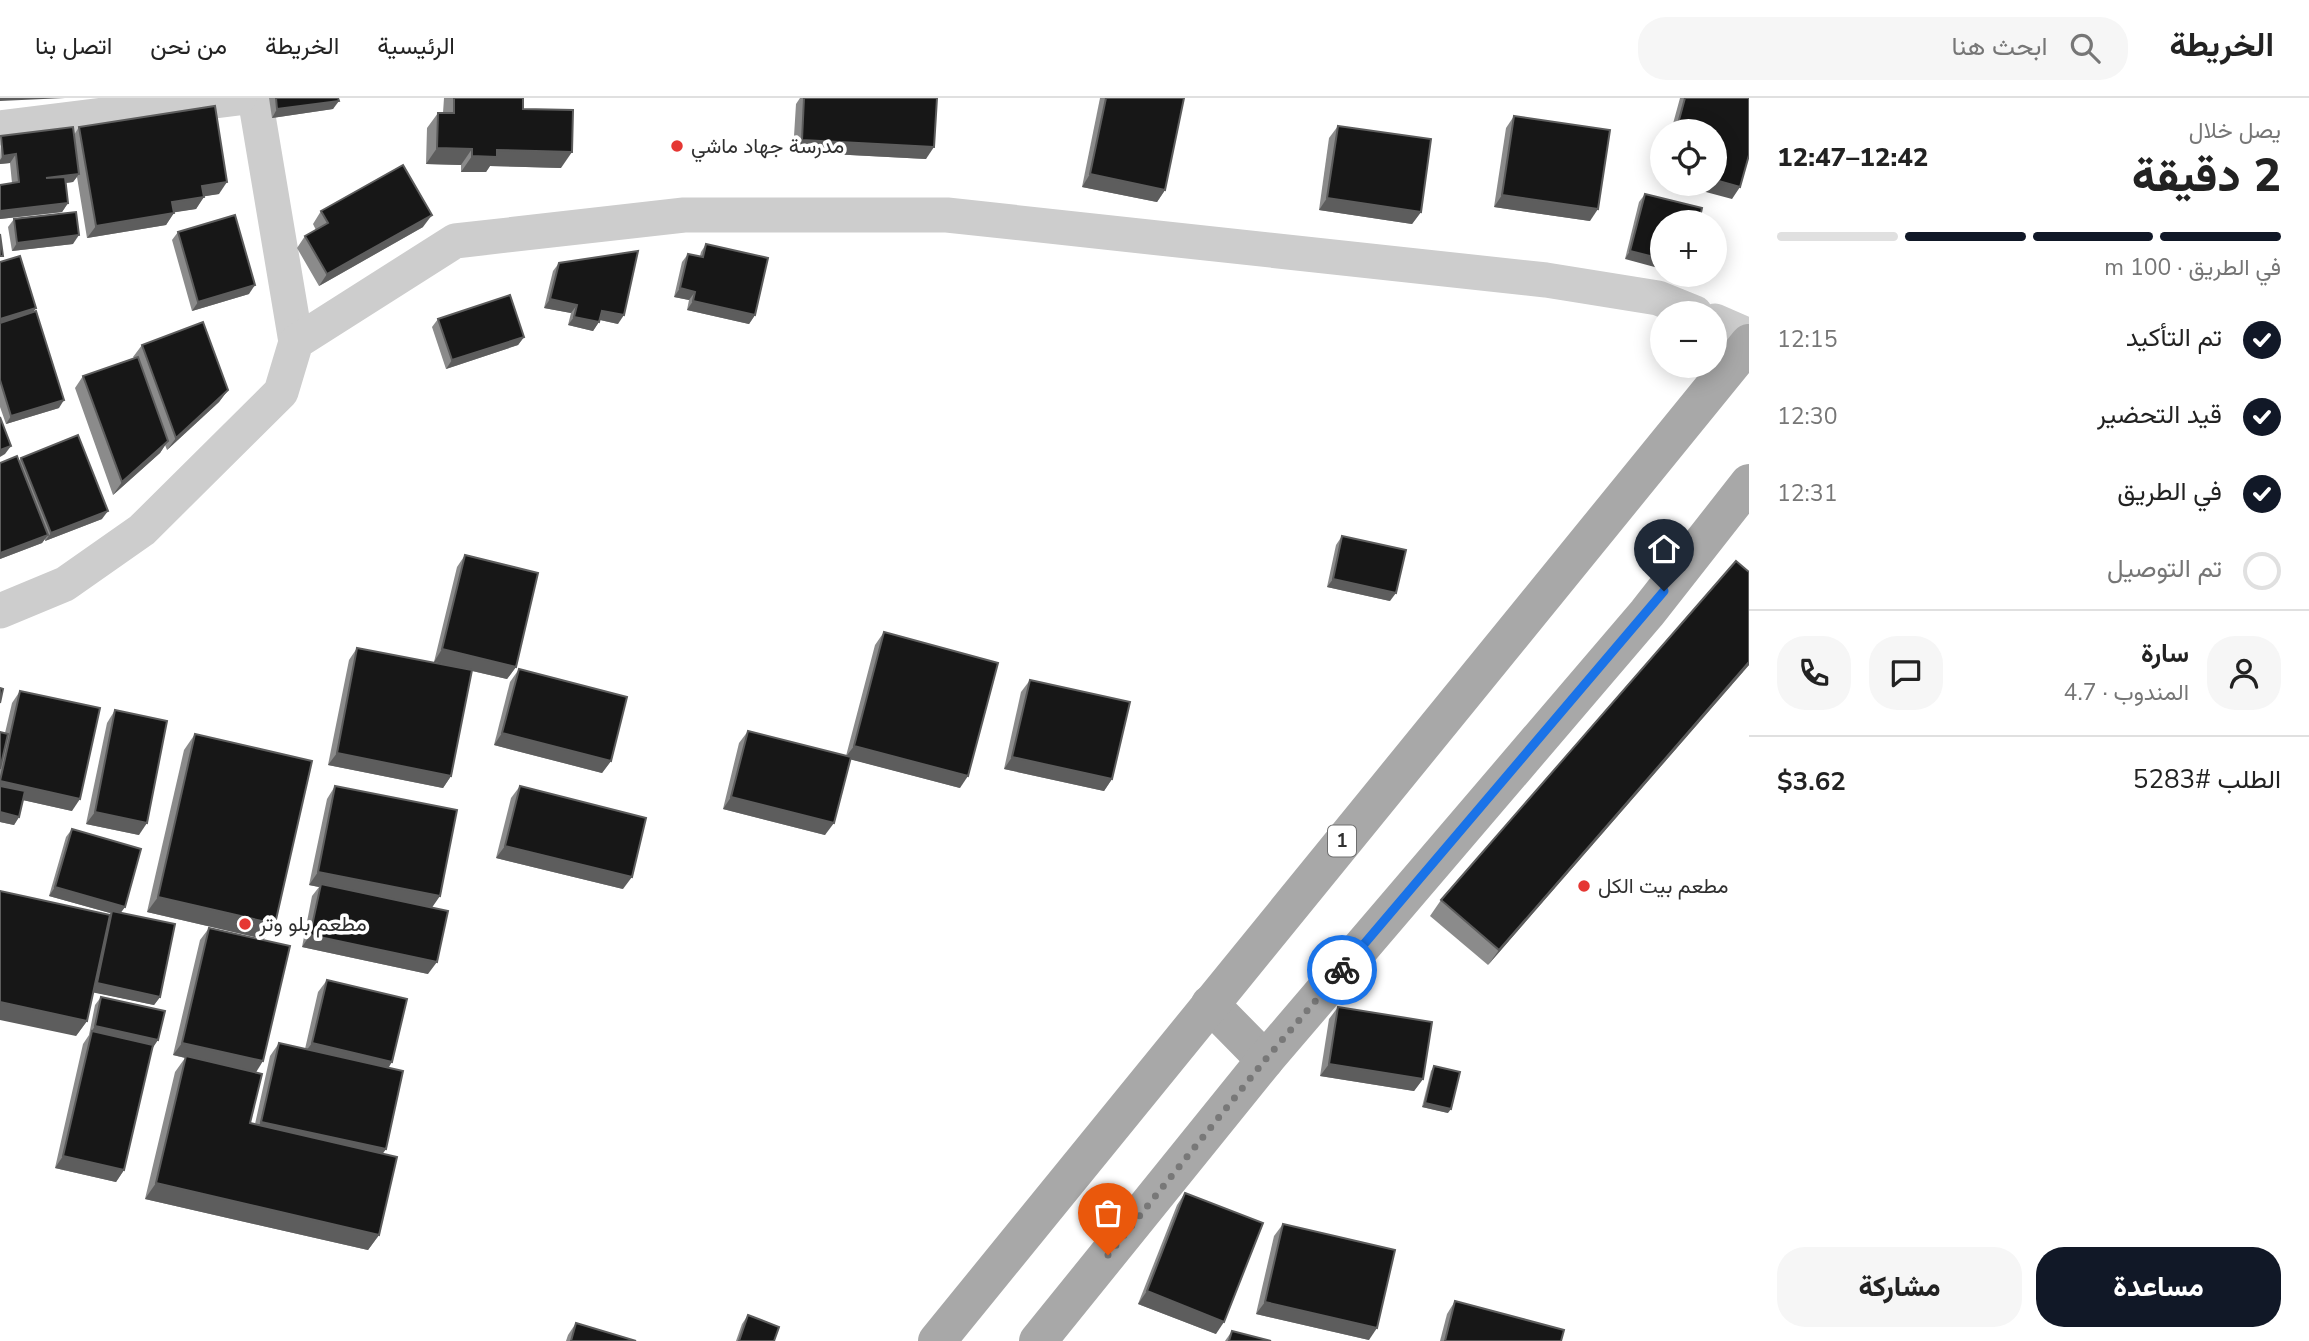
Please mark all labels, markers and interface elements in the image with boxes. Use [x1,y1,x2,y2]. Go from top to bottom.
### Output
search box [1638,17,2128,80]
text: الخريطة [2170,23,2274,68]
text: ابحث هنا [1952,29,2048,64]
icon: search [2066,29,2104,67]
text: اتصل بنا [35,30,112,62]
text: من نحن [150,30,227,62]
text: الخريطة [265,30,339,62]
text: الرئيسية [377,30,455,62]
text: يصل خلال [2189,115,2281,146]
map controls [1650,119,1727,378]
button: locate [1650,119,1727,196]
place label: مدرسة جهاد ماشي [691,132,844,163]
marker: مدرسة جهاد ماشي [669,138,685,154]
text: 12:42–12:47 [1777,140,1928,175]
text: 2 دقيقة [2132,144,2281,207]
button: + [1650,210,1727,287]
text: في الطريق · 100 m [2104,252,2281,283]
button: − [1650,301,1727,378]
text: تم التأكيد [2126,320,2222,355]
icon: check [2243,321,2281,359]
text: 12:15 [1777,324,1837,355]
text: قيد التحضير [2097,397,2222,432]
icon: check [2243,398,2281,436]
text: 12:30 [1777,401,1837,432]
text: في الطريق [2117,474,2222,509]
icon: check [2243,475,2281,513]
text: 12:31 [1777,478,1837,509]
pin [1634,519,1694,591]
icon: home [1645,530,1683,568]
text: تم التوصيل [2107,551,2222,586]
button: phone [1777,636,1851,710]
button: chat [1869,636,1943,710]
text: سارة [2141,636,2189,671]
button: person [2207,636,2281,710]
text: المندوب · 4.7 [2064,677,2189,708]
text: الطلب #5283 [2133,762,2281,797]
text: $3.62 [1777,764,1846,799]
road number: 1 [1328,826,1356,856]
place label: مطعم بيت الكل [1598,872,1729,900]
marker: مطعم بيت الكل [1576,878,1592,894]
place label: مطعم بلو وتر [258,910,367,938]
marker: مطعم بلو وتر [237,916,253,932]
courier [1307,935,1377,1005]
icon: bike [1323,951,1361,989]
pin [1078,1183,1138,1255]
icon: bag [1089,1194,1127,1232]
button: مشاركة [1777,1247,2022,1327]
button: مساعدة [2036,1247,2281,1327]

